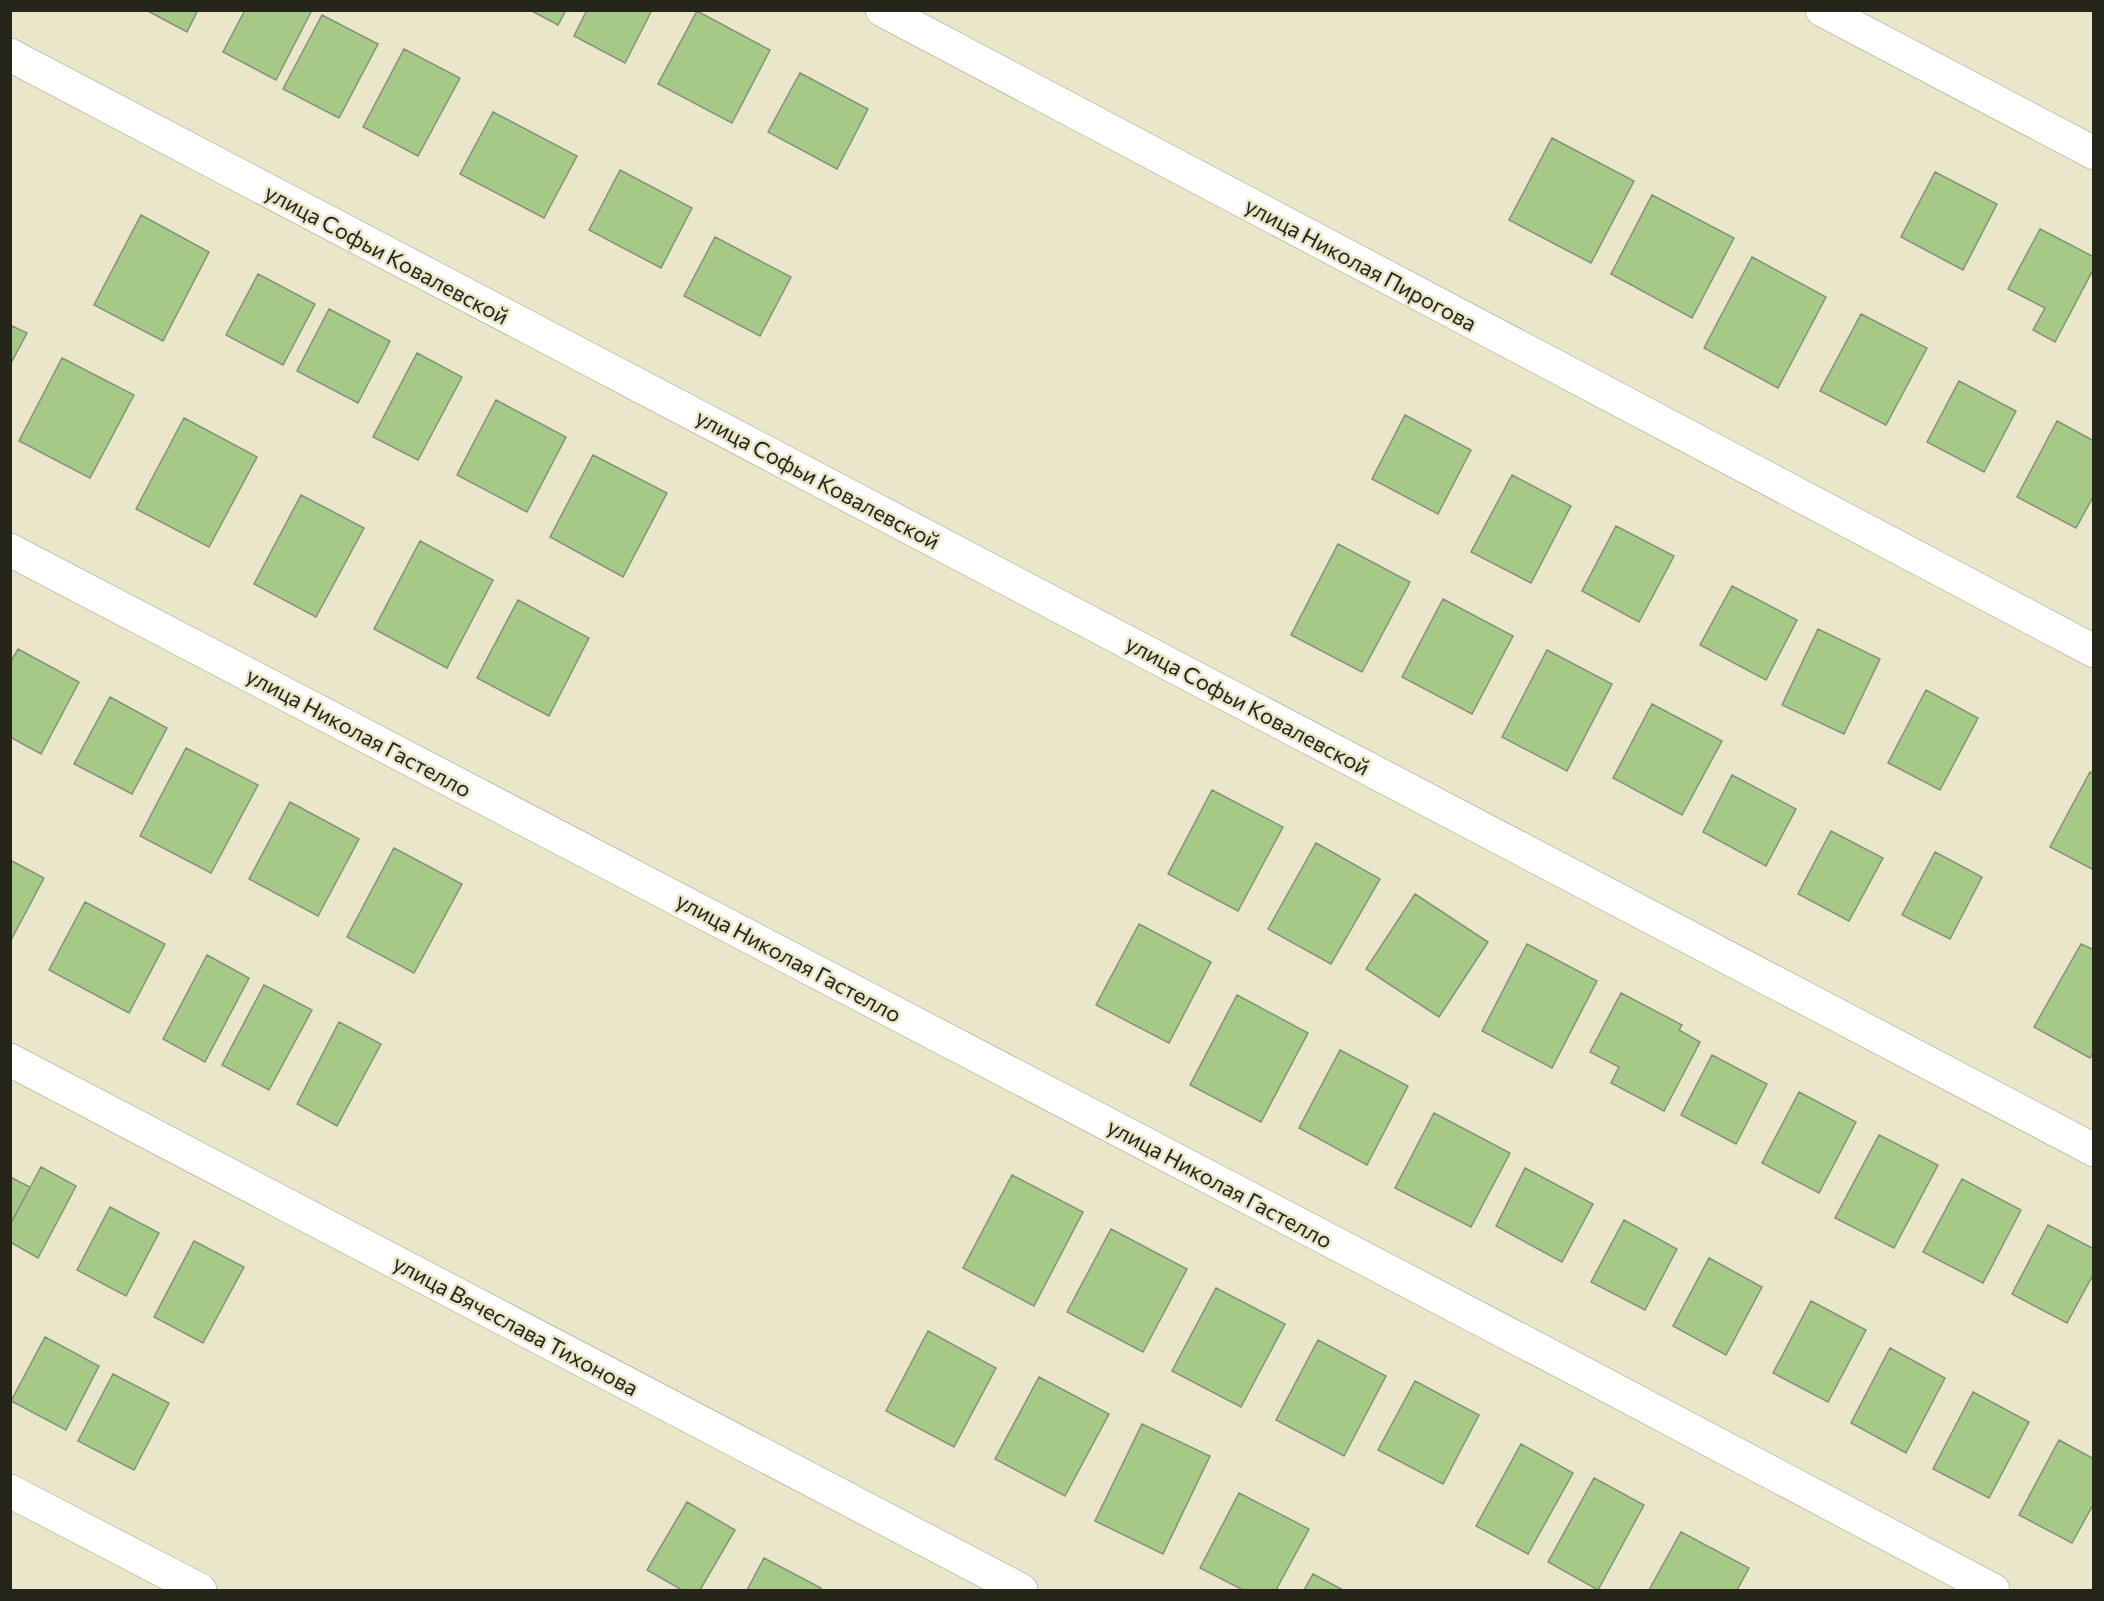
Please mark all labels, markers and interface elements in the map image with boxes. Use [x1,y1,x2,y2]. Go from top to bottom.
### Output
street label: улица Софьи Ковалевской [260,178,514,330]
street label: улица Николая Пирогова [1241,191,1481,337]
street label: улица Софьи Ковалевской [691,403,945,555]
street label: улица Софьи Ковалевской [1121,629,1375,781]
street label: улица Николая Гастелло [242,661,476,803]
street label: улица Николая Гастелло [672,886,906,1028]
street label: улица Николая Гастелло [1103,1112,1337,1254]
street label: улица Вячеслава Тихонова [389,1249,643,1401]

